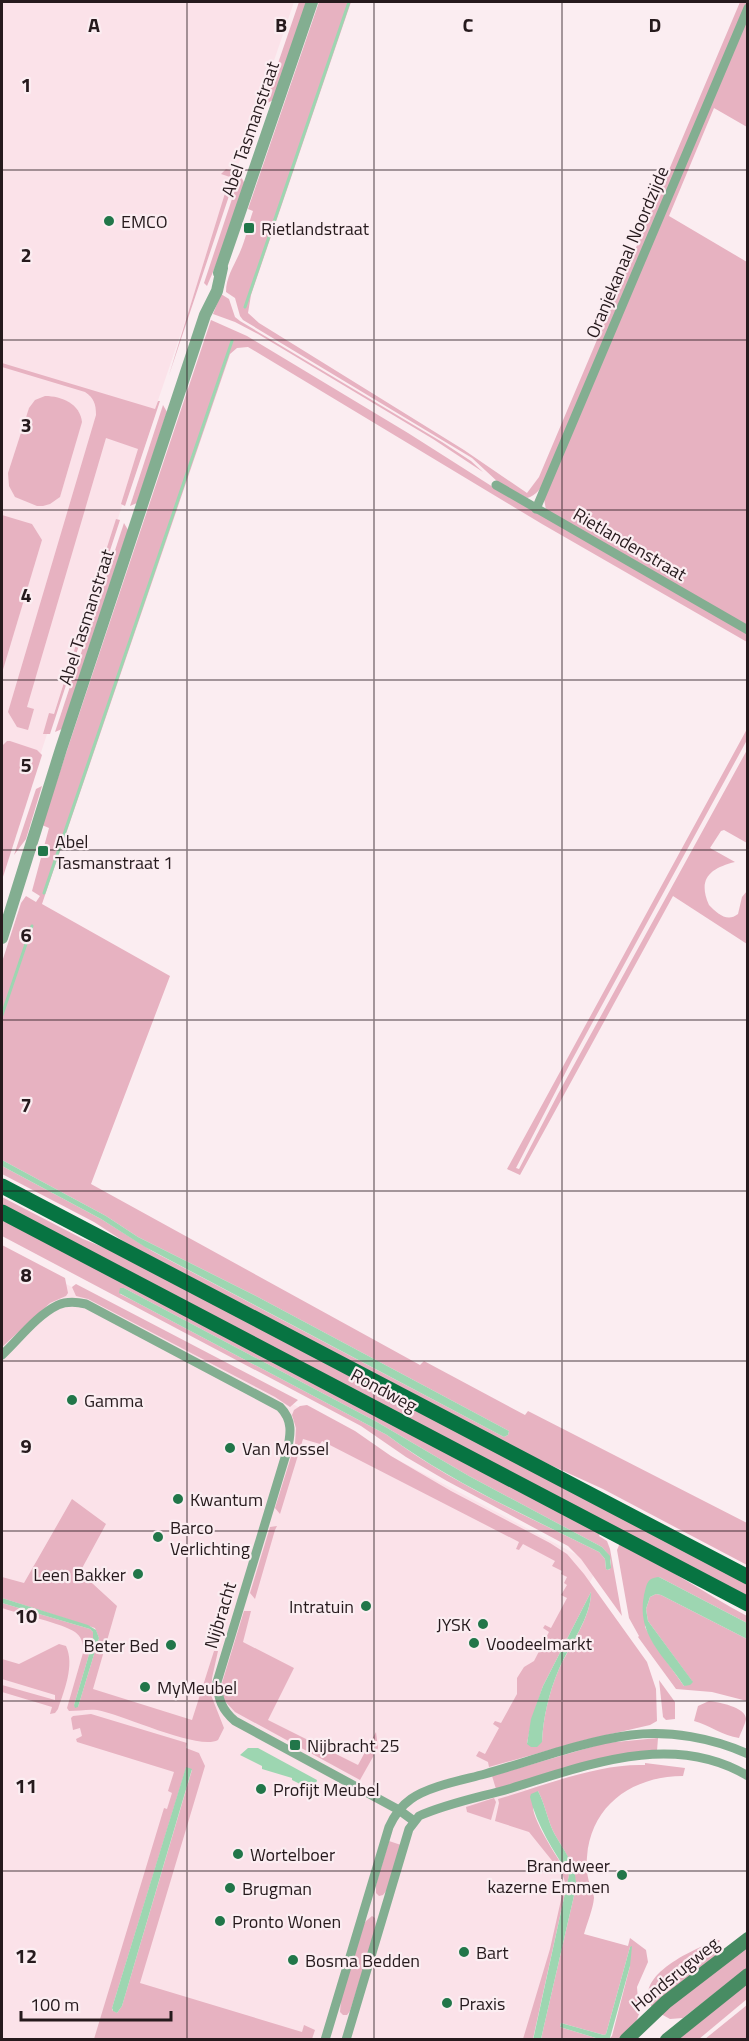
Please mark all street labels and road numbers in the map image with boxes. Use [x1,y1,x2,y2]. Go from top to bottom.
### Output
street label: Abel Tasmanstraat [214,57,286,200]
street label: Oranjekanaal Noordzijde [579,162,675,342]
street label: Rietlandenstraat [568,501,692,588]
street label: Abel Tasmanstraat [51,545,121,689]
street label: Rondweg [346,1361,422,1419]
street label: Nijbracht [197,1578,243,1652]
street label: Hondsrugweg [625,1930,725,2018]

